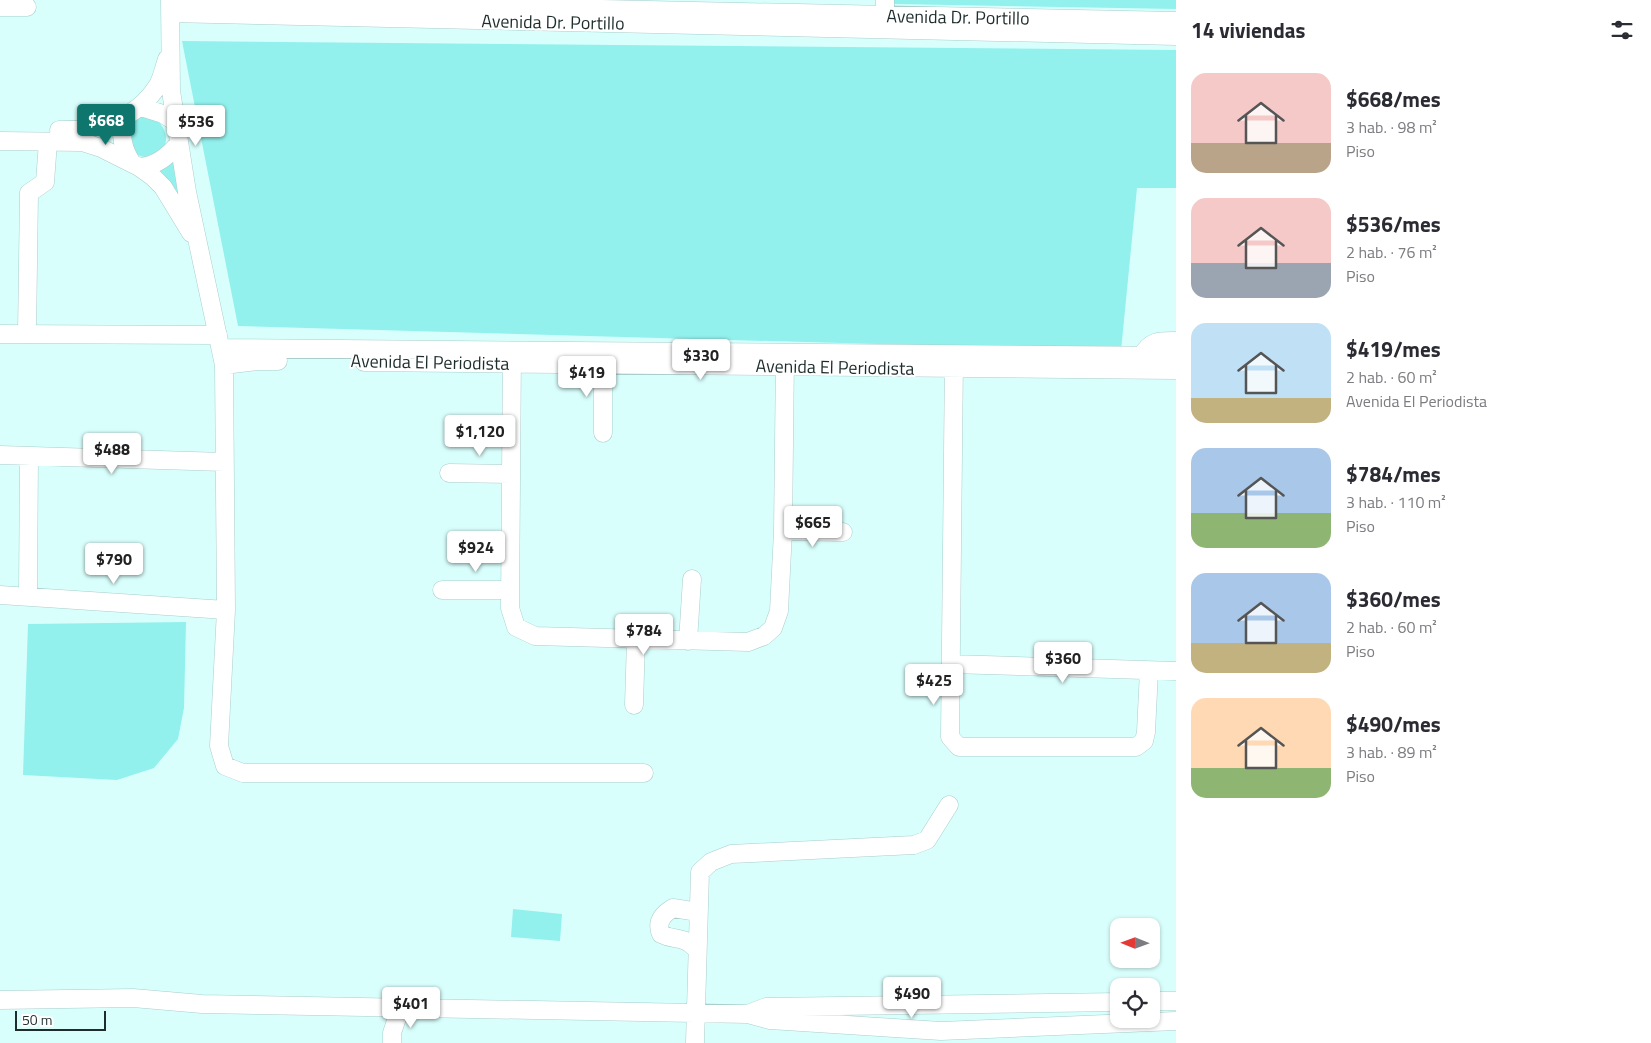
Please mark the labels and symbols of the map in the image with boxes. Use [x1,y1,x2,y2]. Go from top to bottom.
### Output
street label: Avenida Dr. Portillo [886,2,1030,32]
street label: Avenida Dr. Portillo [481,7,625,37]
pin: $668 [76,104,136,146]
pin: $536 [166,104,226,147]
pin: $330 [671,338,731,381]
street label: Avenida El Periodista [350,347,510,377]
street label: Avenida El Periodista [755,352,915,382]
pin: $419 [557,356,617,398]
pin: $1,120 [439,414,521,457]
pin: $488 [82,432,142,475]
pin: $665 [783,506,843,548]
pin: $924 [446,530,506,573]
pin: $790 [84,542,144,585]
pin: $784 [614,614,674,656]
pin: $360 [1033,642,1093,684]
pin: $425 [904,664,964,706]
north arrow [1110,918,1160,968]
pin: $490 [882,976,942,1019]
pin: $401 [381,986,441,1029]
scale bar [15,1008,106,1031]

